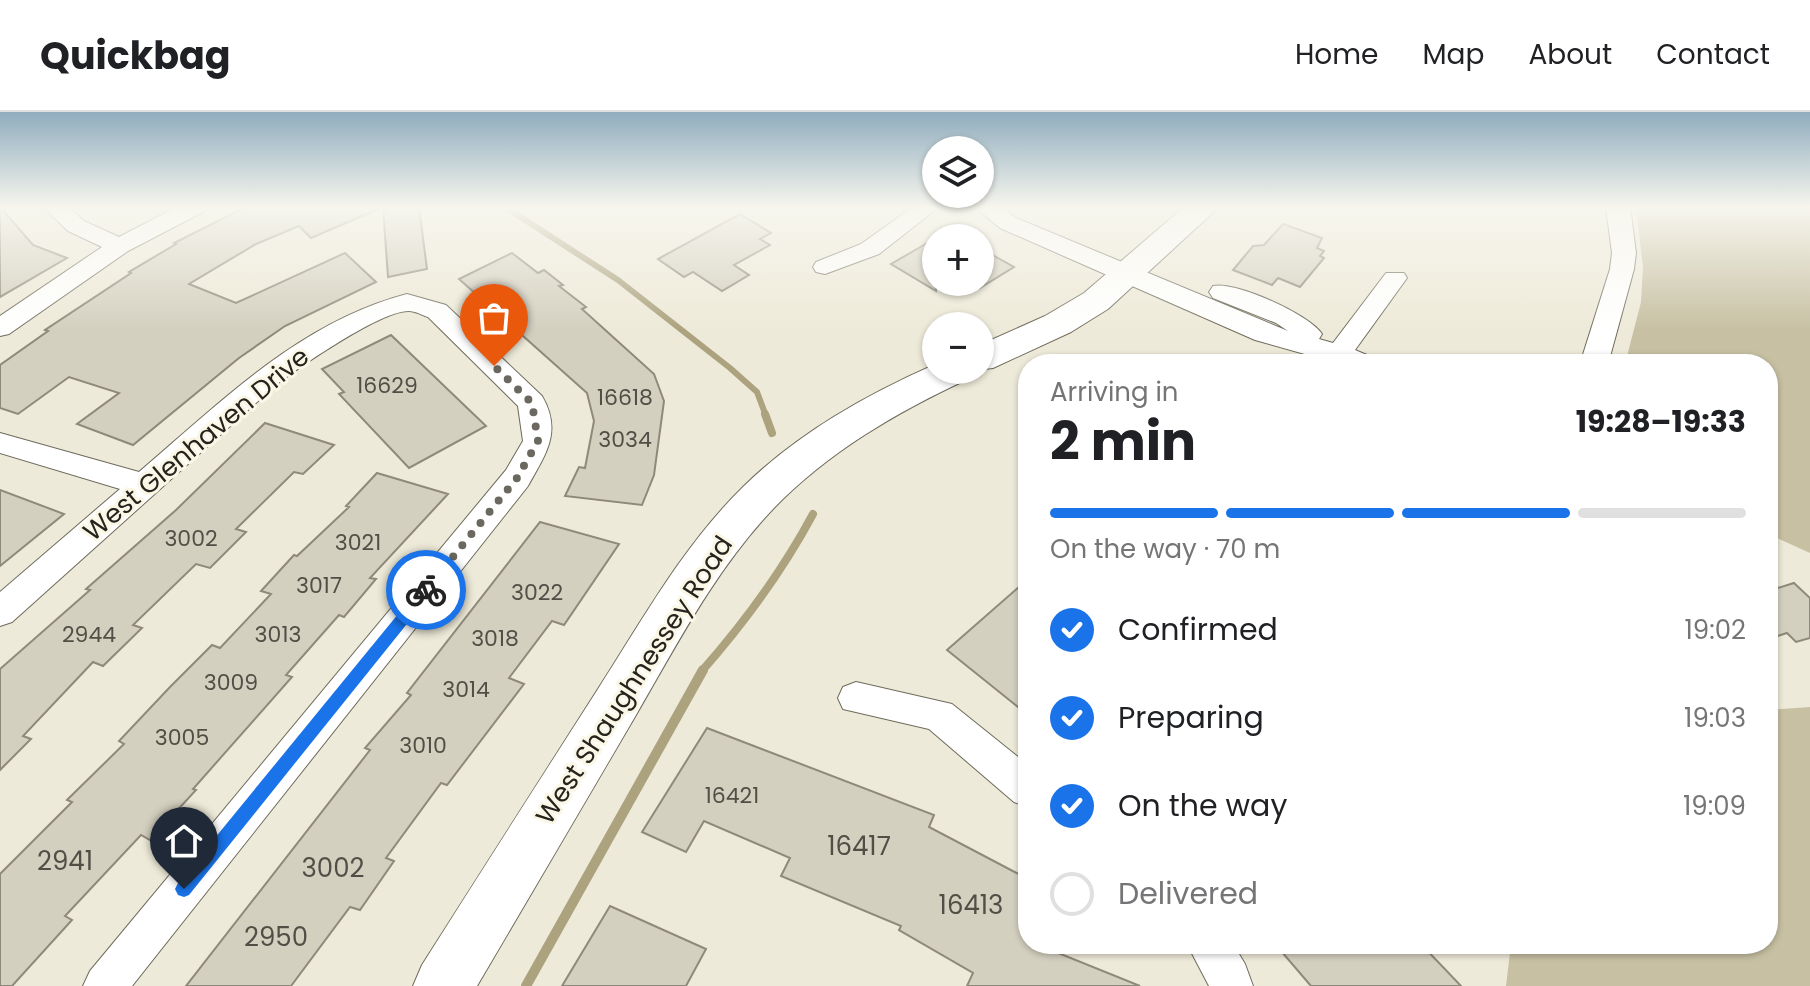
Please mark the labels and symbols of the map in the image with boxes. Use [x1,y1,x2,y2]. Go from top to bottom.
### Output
pin [460,284,528,366]
street label: West Glenhaven Drive [75,339,317,549]
house number: 16629 [356,370,418,401]
house number: 16618 [597,382,653,413]
house number: 3034 [598,424,652,455]
house number: 3002 [164,523,218,554]
house number: 3021 [335,527,381,558]
street label: West Shaughnessey Road [527,529,741,831]
courier [386,550,466,630]
house number: 3017 [296,570,342,601]
house number: 3022 [511,577,563,608]
house number: 2944 [62,619,116,650]
house number: 3013 [255,619,301,650]
house number: 3018 [471,623,519,654]
house number: 3009 [204,667,258,698]
house number: 3014 [442,674,490,705]
house number: 3005 [155,722,209,753]
house number: 3010 [399,730,447,761]
house number: 16421 [705,780,759,811]
pin [150,807,218,889]
house number: 16417 [827,828,891,864]
house number: 2941 [37,843,93,879]
house number: 3002 [302,850,364,886]
house number: 16413 [939,887,1003,923]
house number: 2950 [244,919,308,955]

